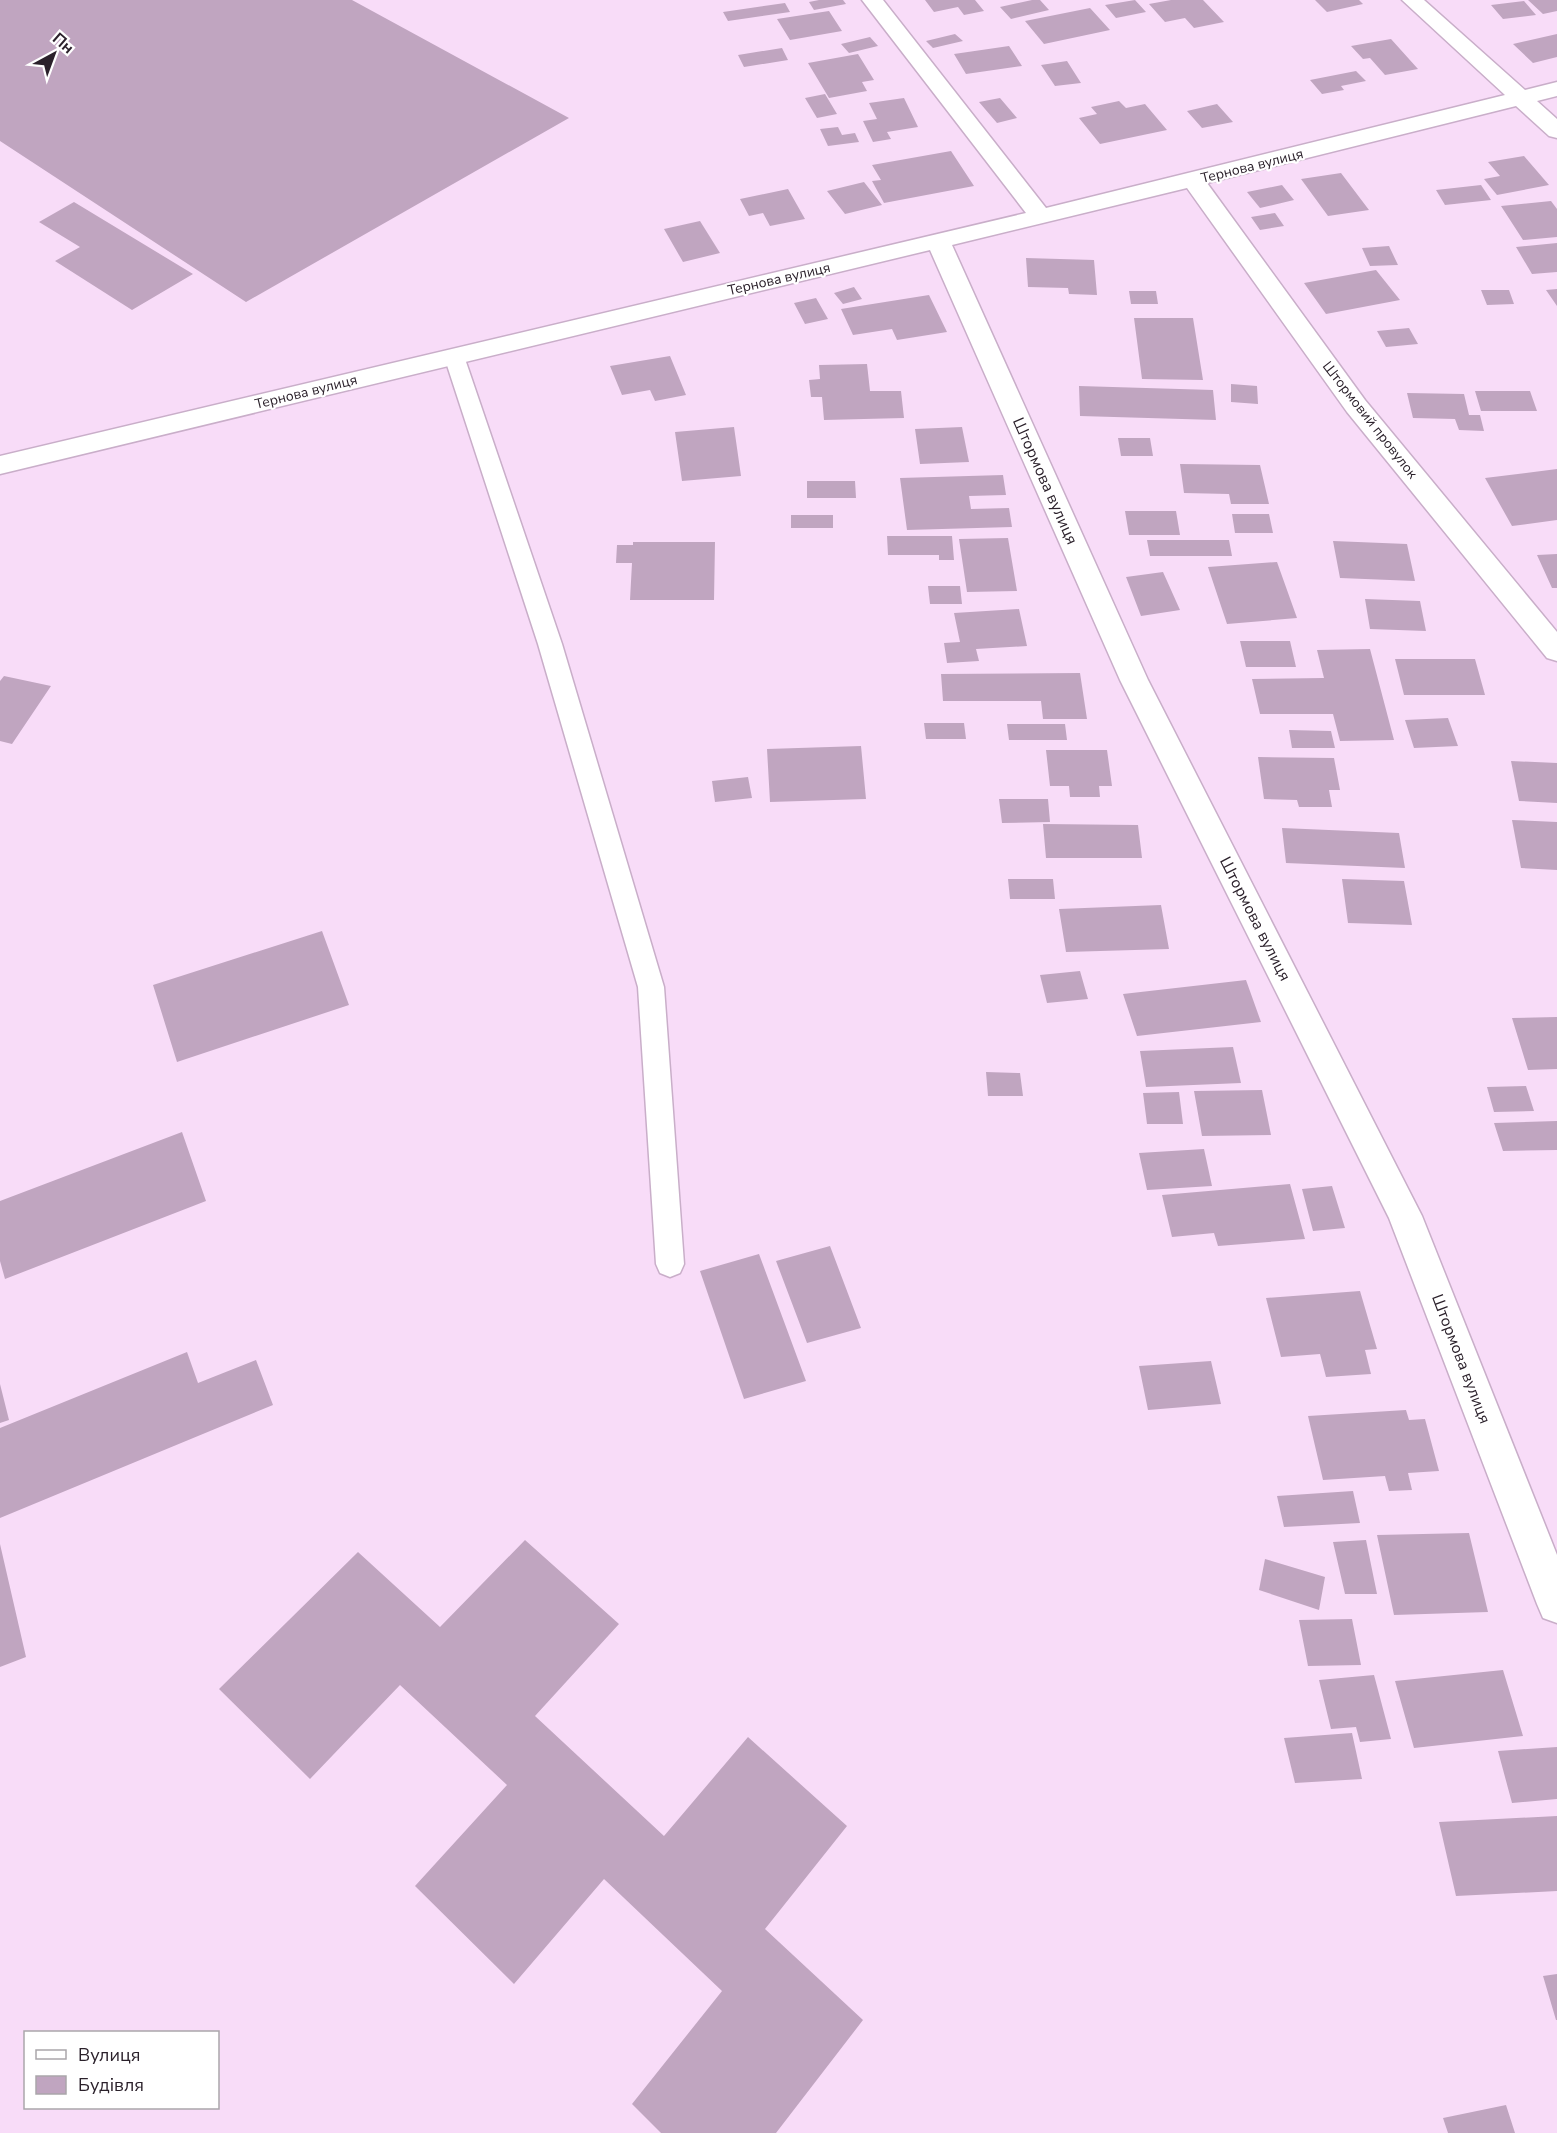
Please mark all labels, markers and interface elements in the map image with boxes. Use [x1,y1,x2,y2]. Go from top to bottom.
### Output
north arrow [24,24,84,84]
text: Пн [48,28,79,59]
street label: Тернова вулиця [1199,144,1305,188]
street label: Тернова вулиця [726,258,832,300]
street label: Штормовий провулок [1318,357,1422,483]
street label: Тернова вулиця [253,370,359,414]
street label: Штормова вулиця [1007,414,1083,548]
street label: Штормова вулиця [1214,853,1296,985]
street label: Штормова вулиця [1426,1291,1496,1427]
legend [24,2031,219,2109]
text: Вулиця [78,2043,140,2067]
text: Будівля [78,2073,144,2097]

